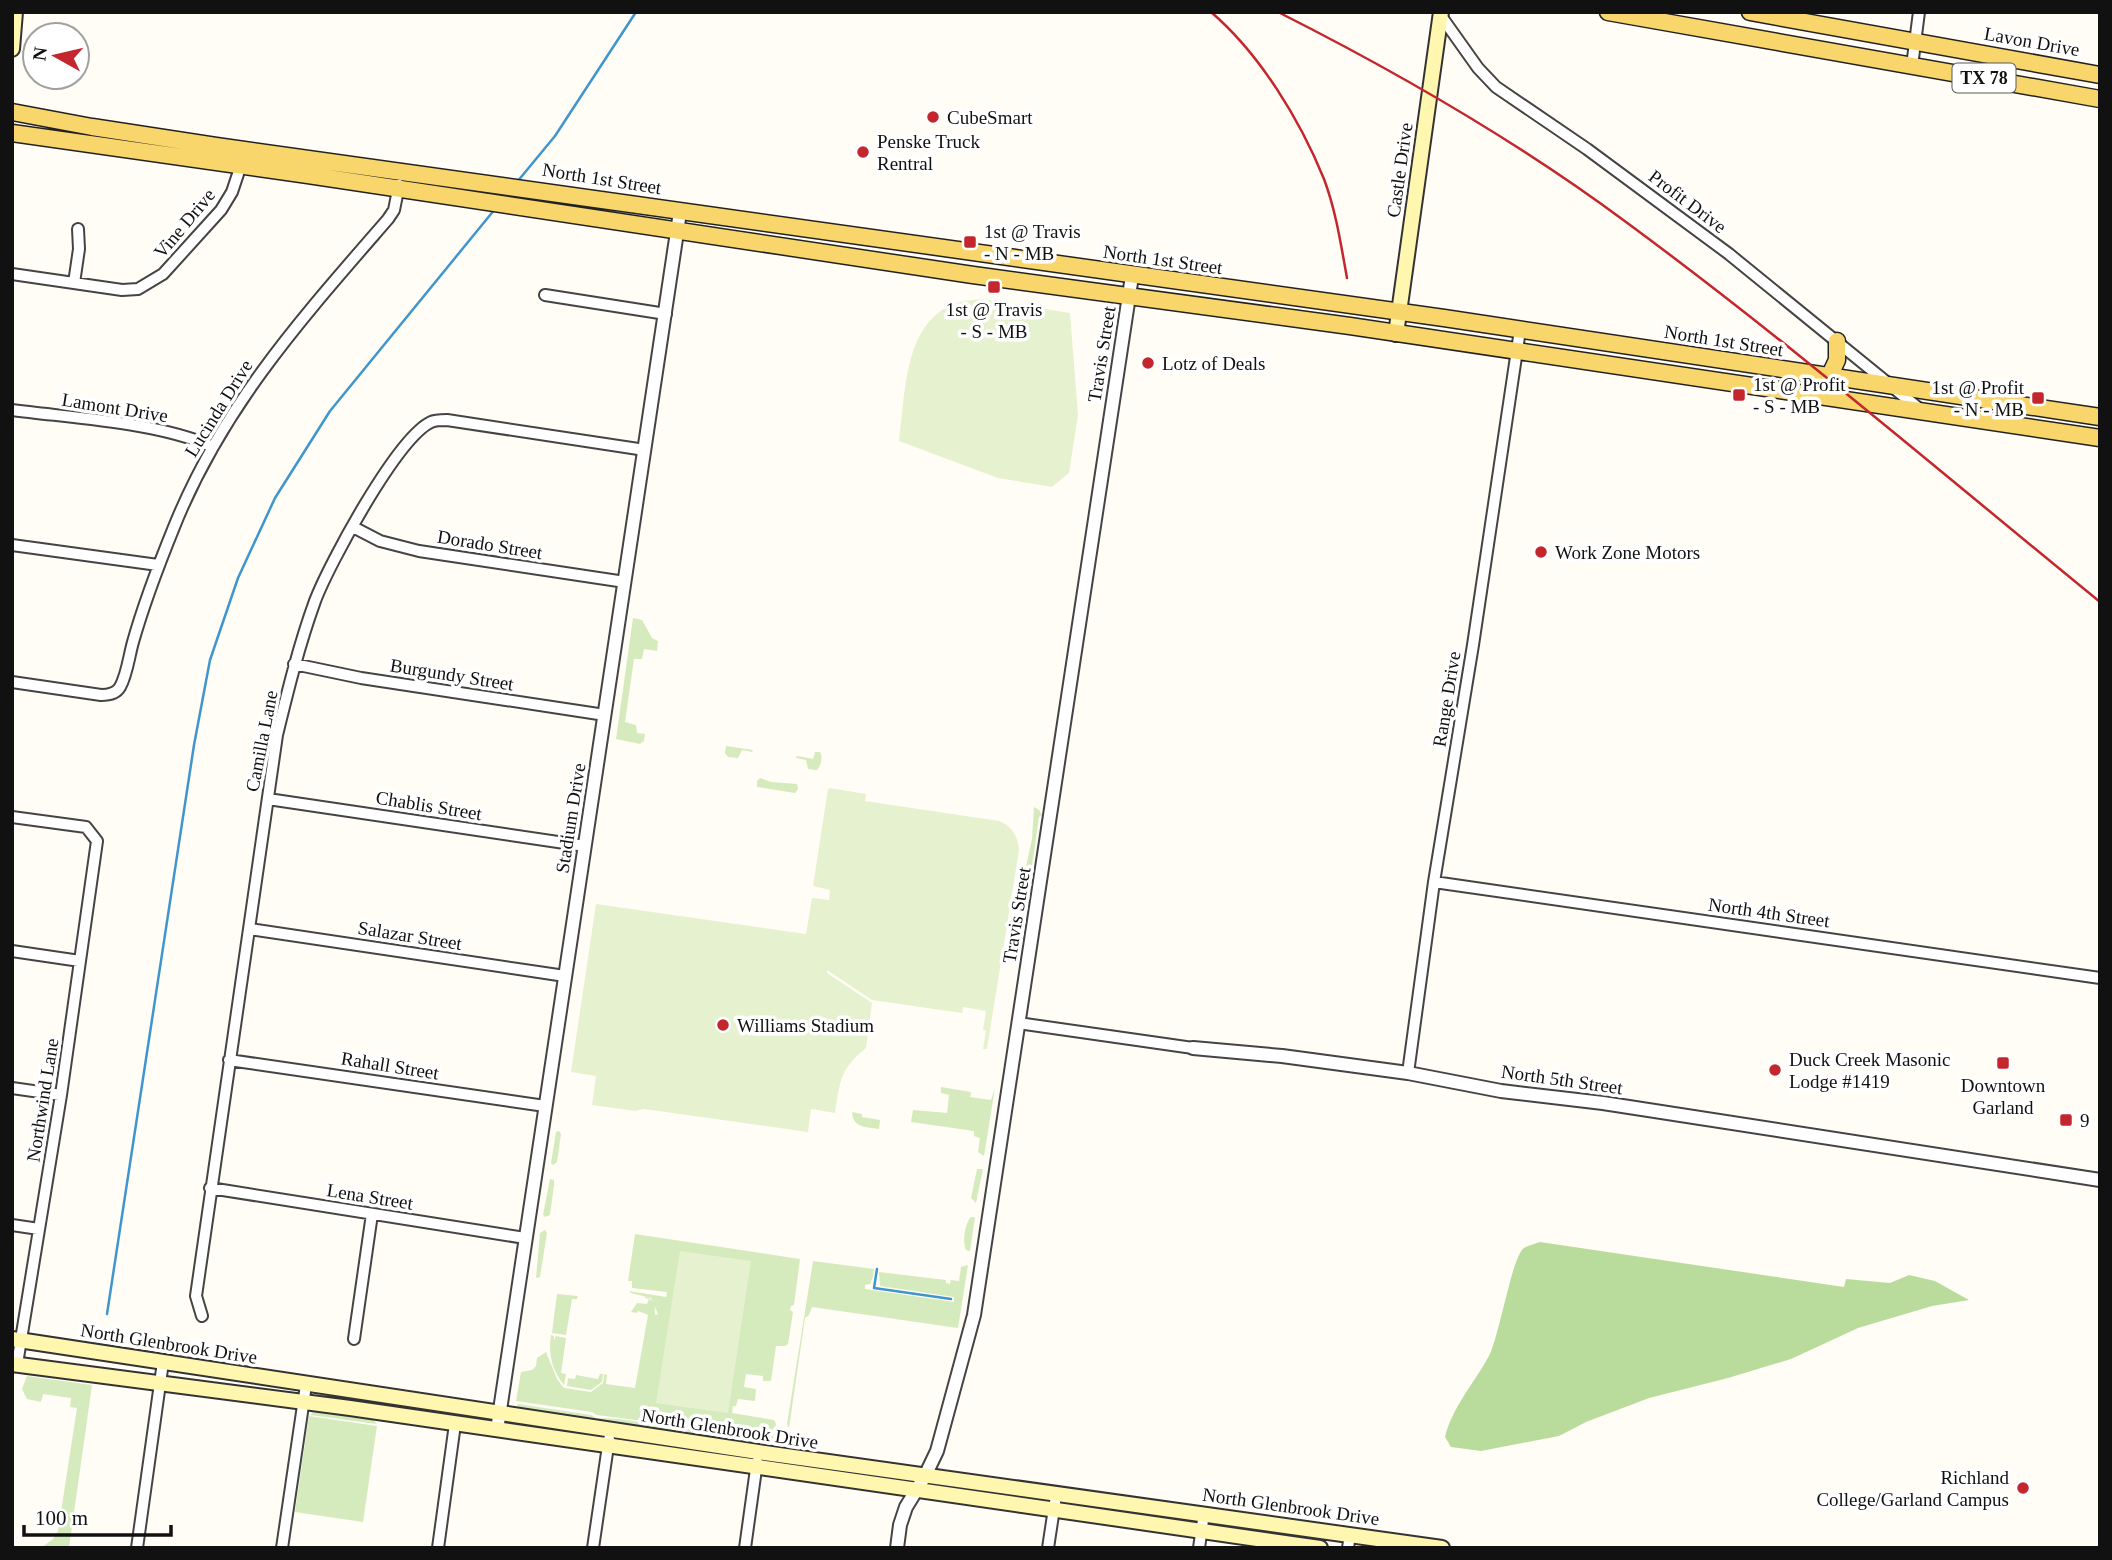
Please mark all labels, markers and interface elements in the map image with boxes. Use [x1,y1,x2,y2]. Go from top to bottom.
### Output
north arrow [21,21,91,91]
street label: Lavon Drive [1983,23,2081,60]
text: N [28,45,51,62]
road number: TX 78 [1952,64,2016,92]
place label: CubeSmart [947,107,1033,128]
marker: CubeSmart [925,109,941,125]
street label: Castle Drive [1382,121,1417,219]
place label: Penske Truck Rentral [877,131,980,174]
marker: Penske Truck Rentral [855,144,871,160]
street label: North 1st Street [541,159,664,198]
street label: Profit Drive [1645,166,1730,237]
street label: Vine Drive [149,184,219,262]
place label: 1st @ Travis - N - MB [984,221,1081,264]
marker: 1st @ Travis - N - MB [962,234,978,250]
street label: North 1st Street [1102,241,1225,278]
marker: 1st @ Travis - S - MB [986,279,1002,295]
place label: 1st @ Travis - S - MB [946,299,1042,342]
street label: Travis Street [1084,304,1120,404]
street label: North 1st Street [1663,321,1786,360]
place label: Lotz of Deals [1162,353,1265,374]
marker: Lotz of Deals [1140,355,1156,371]
street label: Lucinda Drive [180,356,257,461]
place label: 1st @ Profit - S - MB [1753,374,1846,417]
place label: 1st @ Profit - N - MB [1932,377,2025,420]
marker: 1st @ Profit - S - MB [1731,387,1747,403]
street label: Lamont Drive [60,389,169,426]
marker: 1st @ Profit - N - MB [2030,390,2046,406]
street label: Dorado Street [436,526,545,563]
place label: Work Zone Motors [1555,542,1700,563]
marker: Work Zone Motors [1533,544,1549,560]
street label: Range Drive [1429,650,1464,748]
street label: Burgundy Street [389,654,516,695]
street label: Camilla Lane [241,689,282,794]
street label: Stadium Drive [551,761,590,875]
street label: Chablis Street [374,787,484,824]
street label: Travis Street [999,865,1035,965]
street label: North 4th Street [1707,894,1832,932]
street label: Salazar Street [356,917,464,954]
place label: Williams Stadium [737,1015,874,1036]
marker: Williams Stadium [715,1017,731,1033]
street label: Northwind Lane [22,1037,63,1163]
street label: Rahall Street [340,1047,441,1084]
place label: Duck Creek Masonic Lodge #1419 [1789,1049,1950,1092]
marker: Downtown Garland [1995,1055,2011,1071]
street label: North 5th Street [1500,1061,1625,1099]
marker: Duck Creek Masonic Lodge #1419 [1767,1062,1783,1078]
place label: Downtown Garland [1961,1075,2046,1118]
place label: 9 [2080,1110,2090,1131]
marker: 9 [2058,1112,2074,1128]
street label: Lena Street [325,1179,415,1214]
street label: North Glenbrook Drive [79,1319,259,1368]
street label: North Glenbrook Drive [640,1404,820,1453]
place label: Richland College/Garland Campus [1816,1467,2009,1510]
marker: Richland College/Garland Campus [2015,1480,2031,1496]
street label: North Glenbrook Drive [1201,1484,1381,1529]
scale bar [24,1494,172,1538]
text: 100 m [35,1506,88,1530]

